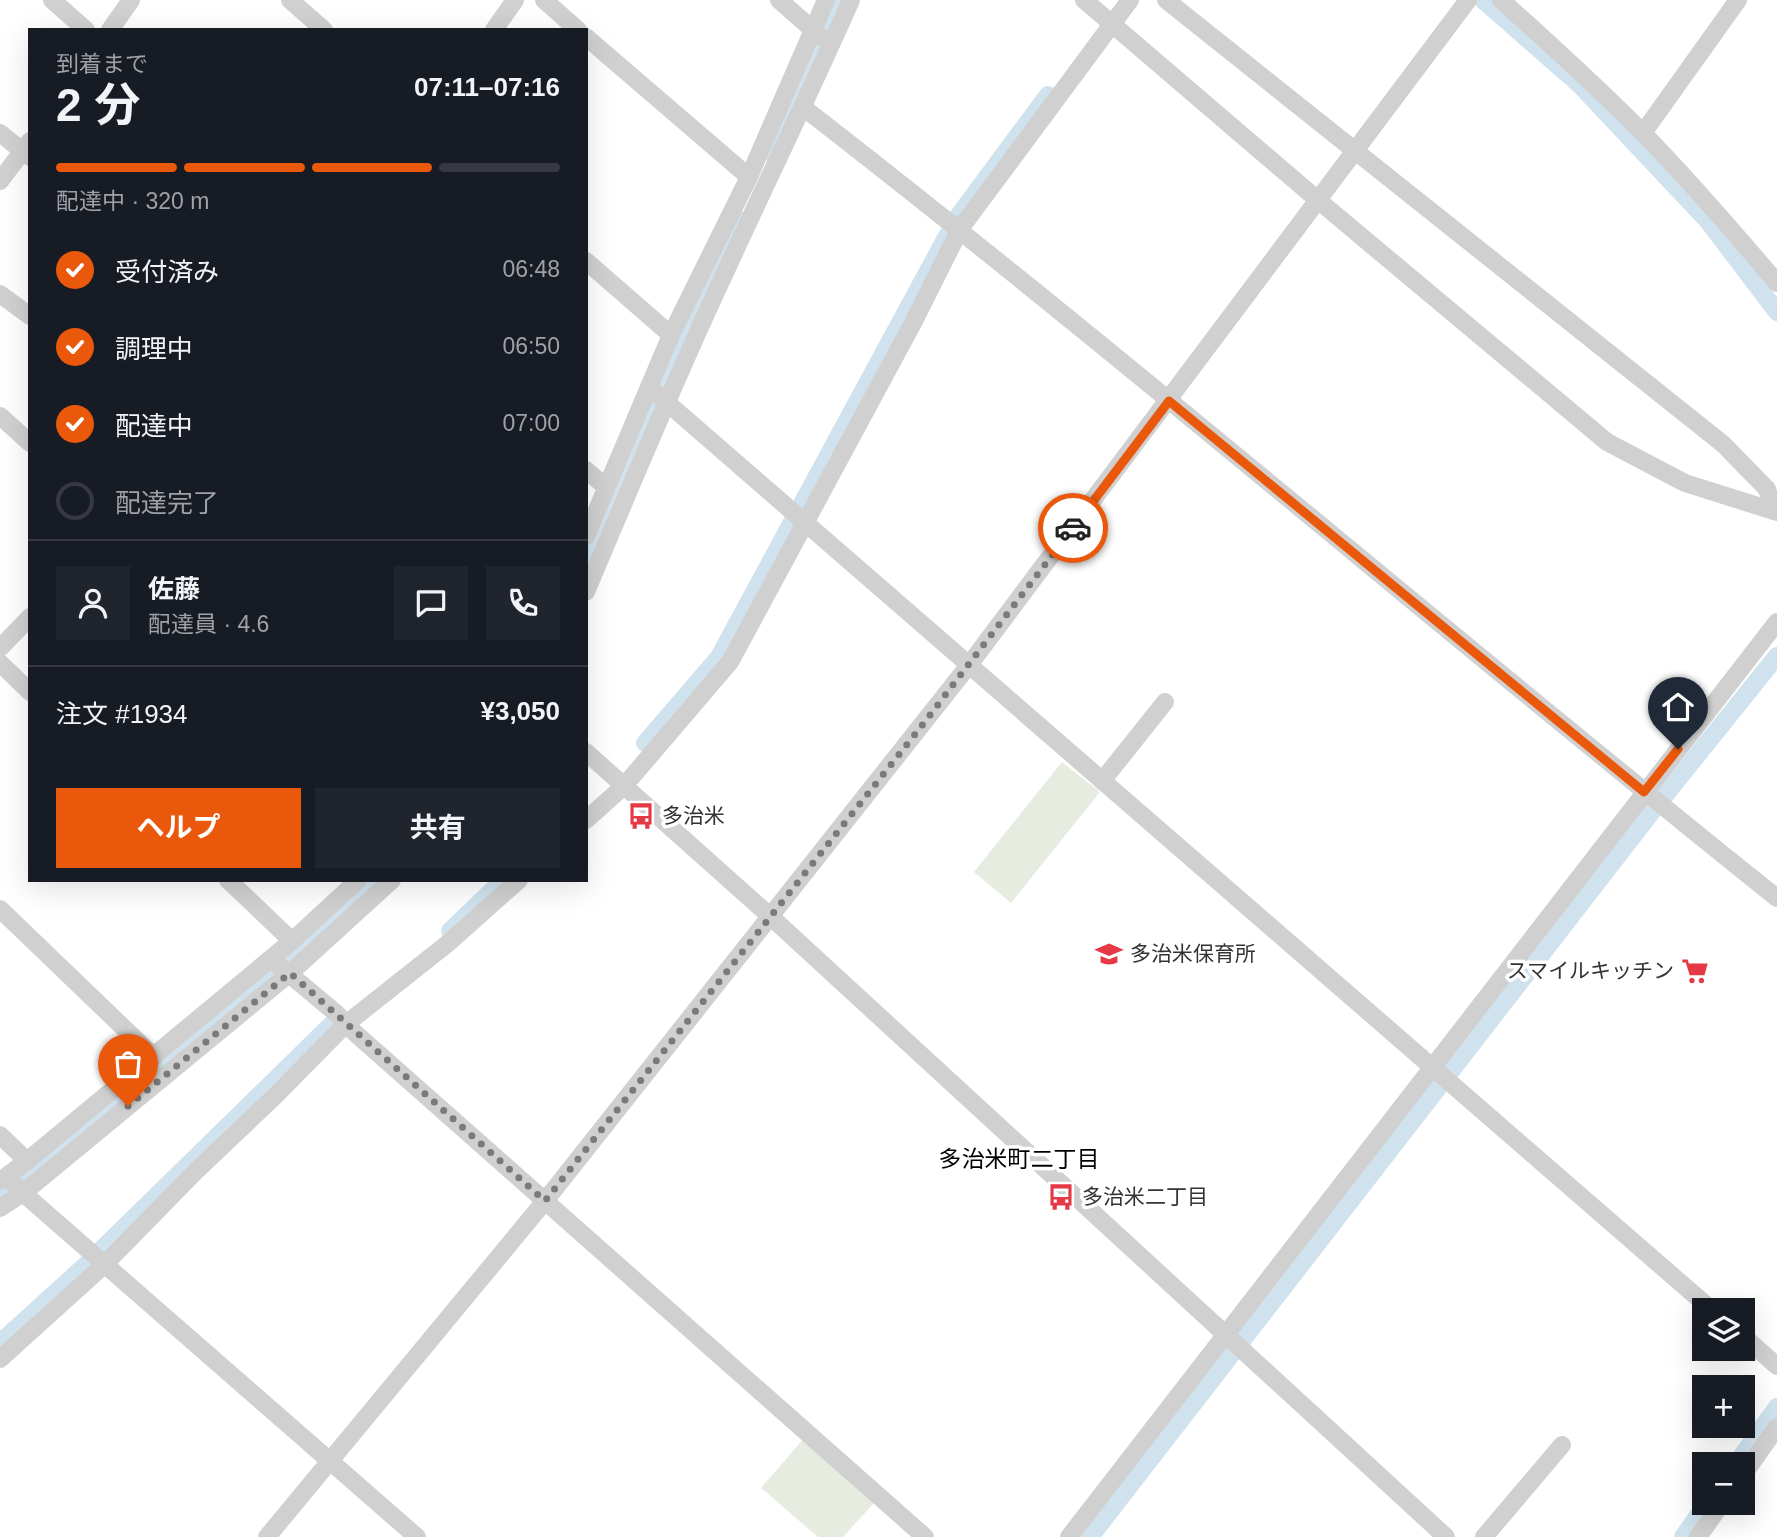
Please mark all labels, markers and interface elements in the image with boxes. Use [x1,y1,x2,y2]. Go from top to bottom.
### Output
text: 到着まで [56,51,148,77]
text: 07:11–07:16 [414,72,560,102]
text: 2 分 [56,79,140,131]
text: 配達中 · 320 m [56,188,209,214]
icon: check [56,251,94,289]
text: 06:48 [502,256,560,282]
text: 受付済み [115,257,219,287]
icon: check [56,328,94,366]
text: 06:50 [502,333,560,359]
text: 調理中 [115,334,193,364]
icon: check [56,405,94,443]
text: 07:00 [502,410,560,436]
text: 配達中 [115,411,193,441]
text: 配達完了 [115,488,219,518]
courier [1038,493,1108,563]
icon: car [1054,509,1092,547]
button: person [56,566,130,640]
button: chat [394,566,468,640]
button: phone [486,566,560,640]
text: 佐藤 [148,574,200,604]
text: 配達員 · 4.6 [148,611,269,637]
pin [1648,677,1708,749]
icon: home [1659,688,1697,726]
text: ¥3,050 [480,696,560,726]
text: 注文 #1934 [56,699,188,729]
button: ヘルプ [56,788,301,868]
button: 共有 [315,788,560,868]
bus stop icon: 多治米 [626,801,656,831]
place label: 多治米 [662,804,725,827]
school or university icon: 多治米保育所 [1094,939,1124,969]
place label: 多治米保育所 [1130,942,1256,965]
supermarket icon: スマイルキッチン [1680,956,1710,986]
place label: スマイルキッチン [1507,959,1674,982]
pin [98,1034,158,1106]
icon: bag [109,1045,147,1083]
district label: 多治米町二丁目 [939,1146,1100,1172]
bus stop icon: 多治米二丁目 [1046,1182,1076,1212]
place label: 多治米二丁目 [1082,1185,1208,1208]
map controls [1692,1298,1755,1515]
button: layers [1692,1298,1755,1361]
button: + [1692,1375,1755,1438]
button: − [1692,1452,1755,1515]

